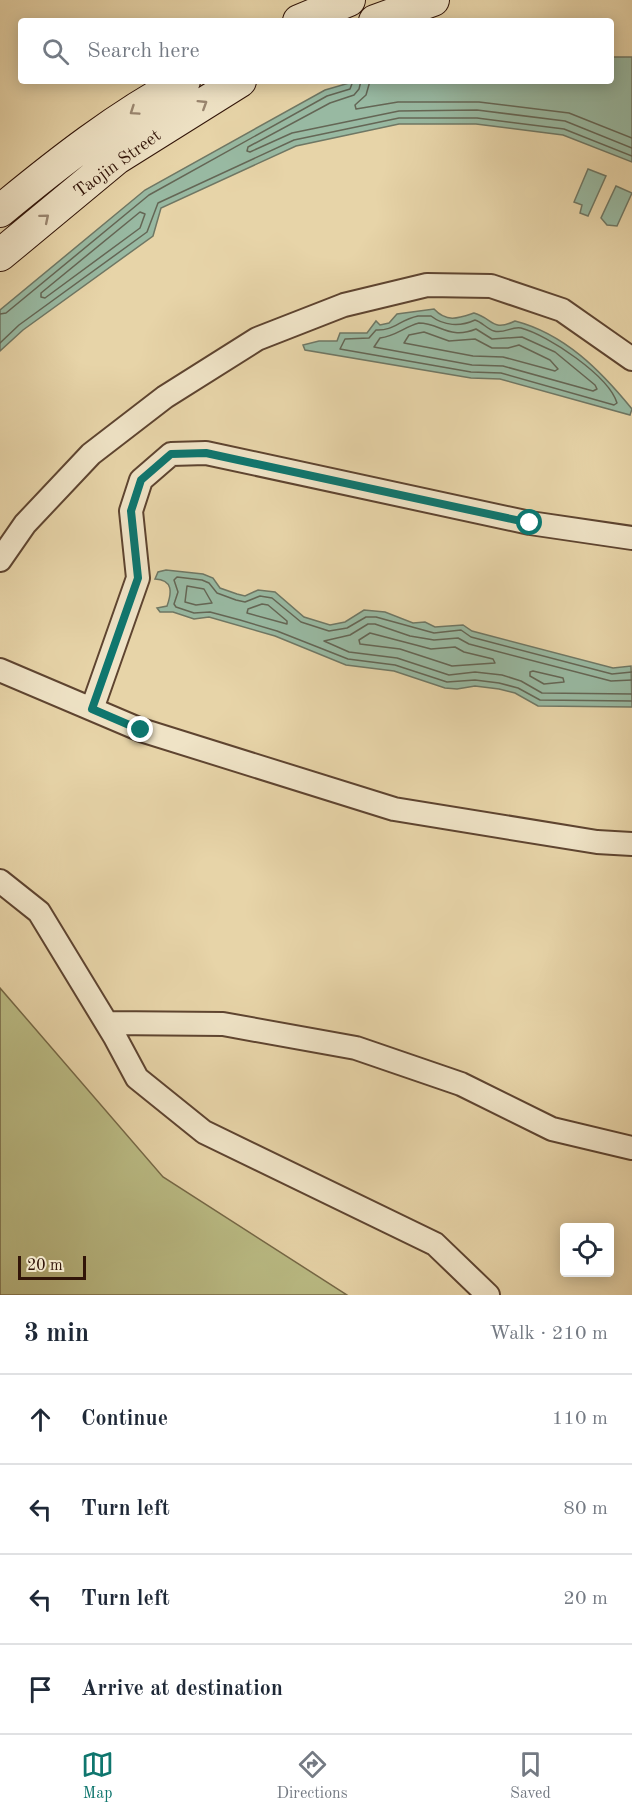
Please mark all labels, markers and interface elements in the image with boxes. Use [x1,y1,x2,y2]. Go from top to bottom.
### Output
search box [18,18,614,84]
icon: search [39,35,72,68]
text: Search here [87,40,200,62]
one-way arrow [197,100,207,112]
one-way arrow [130,104,140,116]
street label: Taojin Street [71,126,164,201]
one-way arrow [38,214,49,225]
route start [516,509,542,535]
route end [127,716,153,742]
map controls [560,1223,614,1277]
button: locate [560,1223,614,1277]
scale bar [18,1253,86,1280]
text: 20 m [27,1258,63,1274]
text: 3 min [24,1321,89,1347]
text: Walk · 210 m [489,1324,608,1344]
icon: ahead [24,1403,57,1436]
text: Continue [81,1408,168,1430]
text: 110 m [552,1409,608,1429]
icon: left [24,1493,57,1526]
text: Turn left [81,1498,170,1520]
text: 80 m [563,1499,608,1519]
icon: left [24,1583,57,1616]
text: Turn left [81,1588,170,1610]
text: 20 m [563,1589,608,1609]
icon: arrive [24,1673,57,1706]
text: Arrive at destination [81,1678,283,1700]
tab: Map [81,1748,114,1804]
tab: Directions [277,1748,348,1804]
tab: Saved [510,1748,551,1804]

